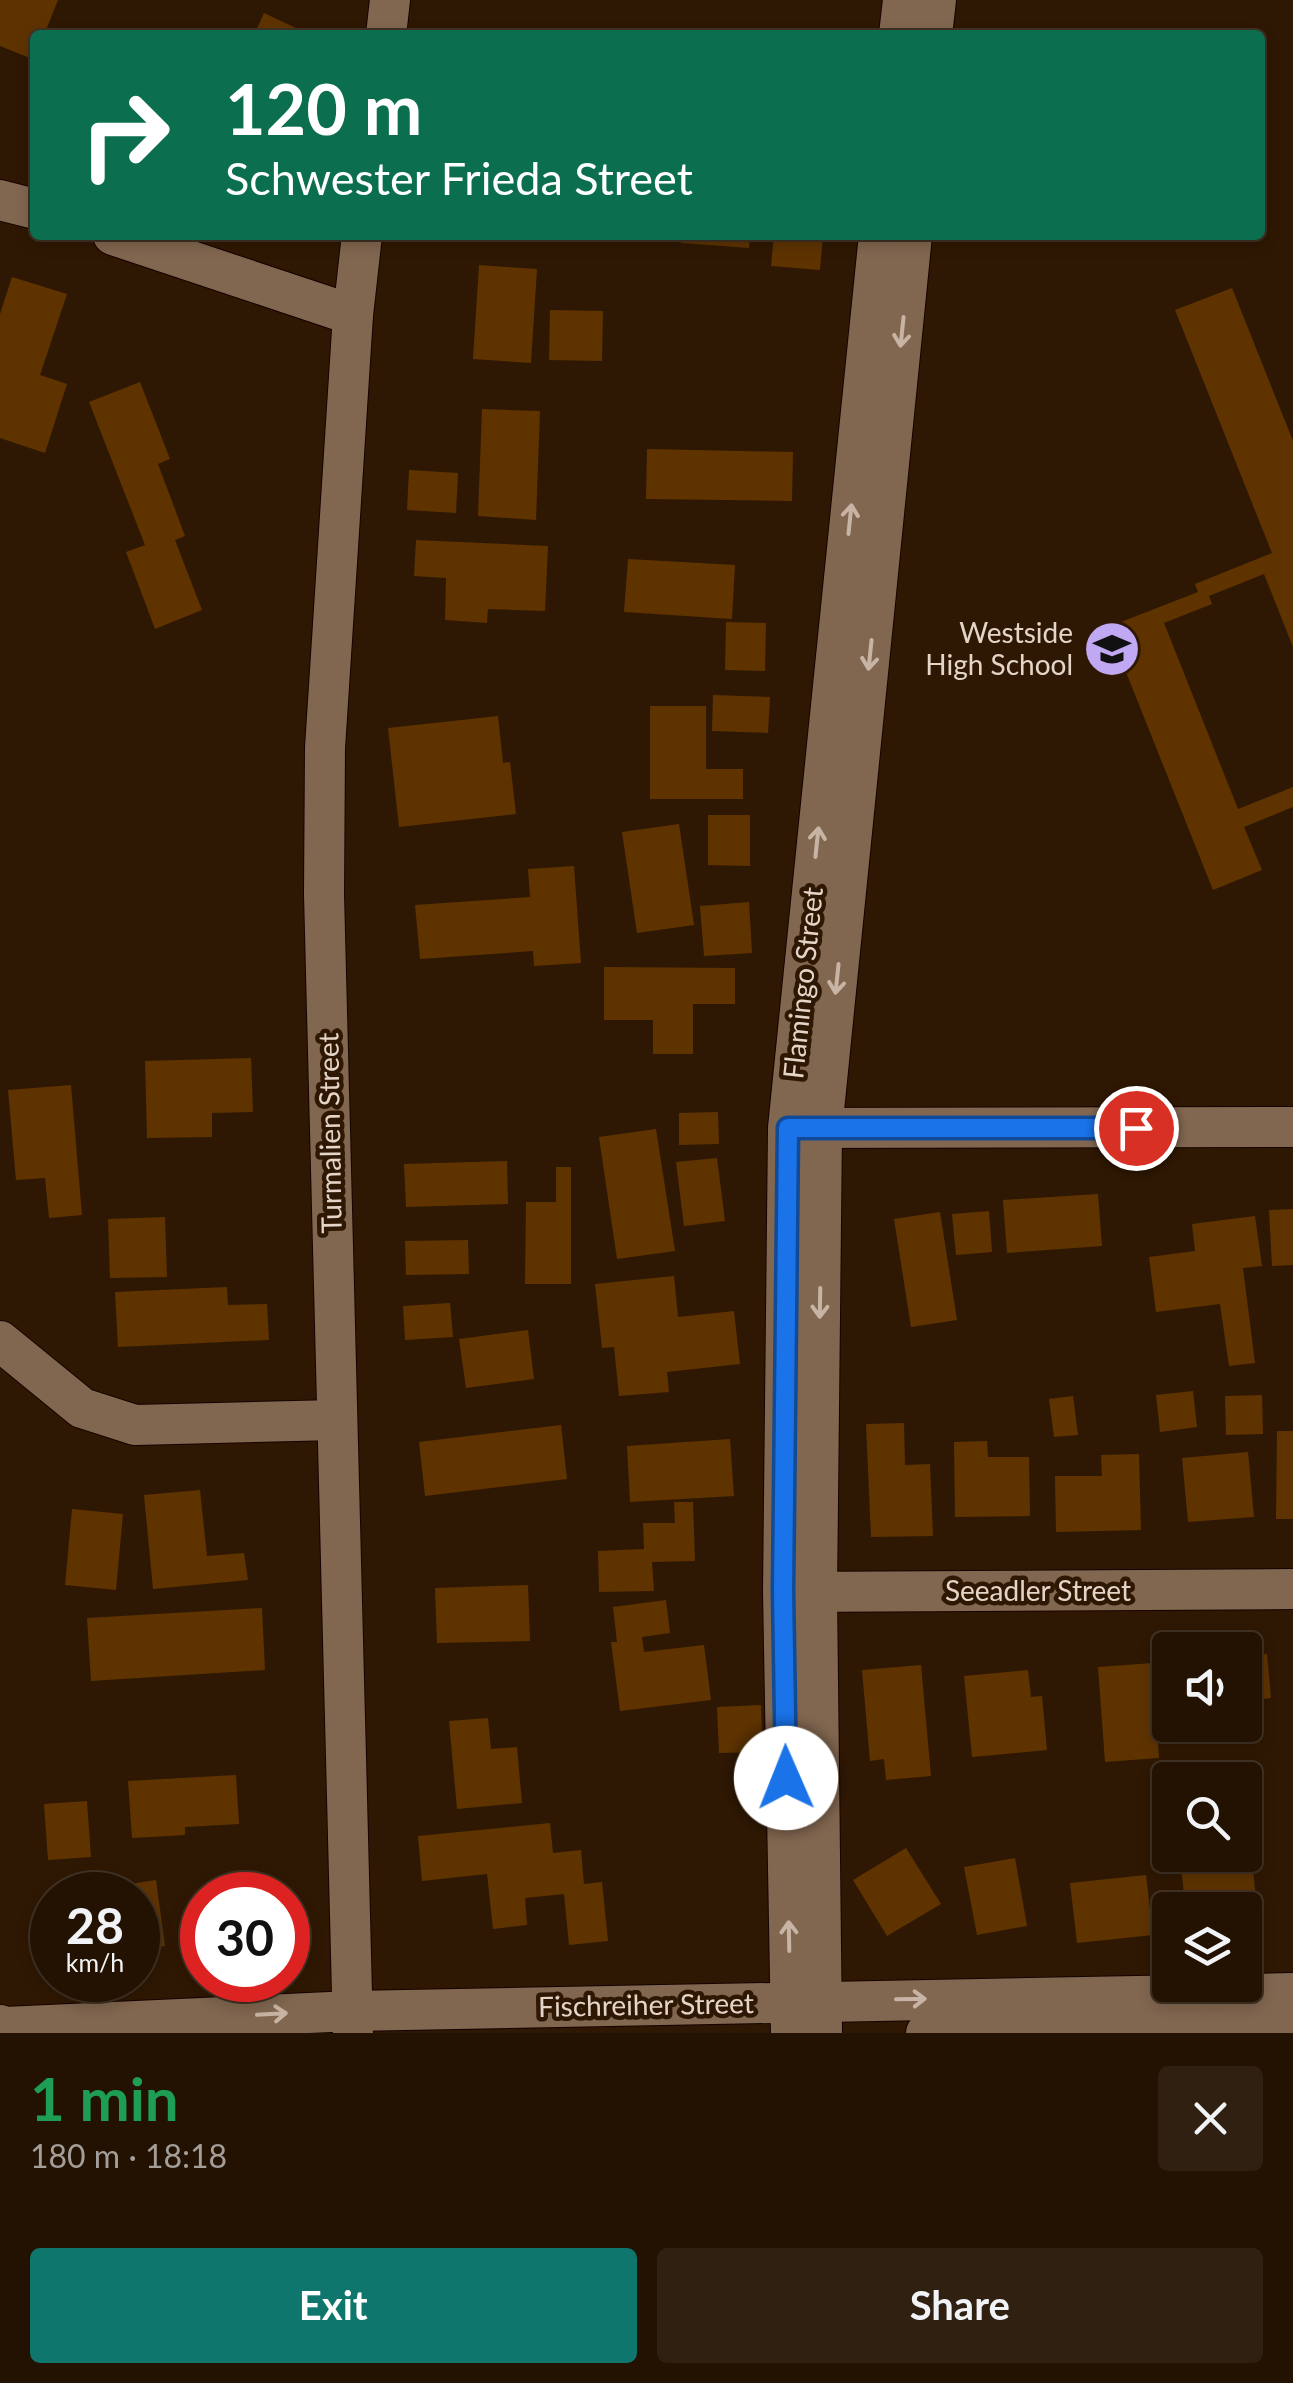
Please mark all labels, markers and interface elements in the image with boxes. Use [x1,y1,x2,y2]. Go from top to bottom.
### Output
text: 120 m [225,66,422,150]
icon: right [60,70,190,200]
text: Schwester Frieda Street [225,151,693,205]
one-way arrow [892,315,911,348]
one-way arrow [841,503,860,535]
place label: Westside High School [925,615,1073,681]
school or university icon: Westside High School [1082,619,1142,679]
one-way arrow [860,639,879,671]
one-way arrow [808,826,827,859]
street label: Flamingo Street [775,885,829,1080]
one-way arrow [827,962,846,994]
street label: Turmalien Street [310,1032,348,1234]
pin [1094,1086,1179,1171]
icon: arrive [1109,1101,1164,1156]
one-way arrow [810,1286,830,1318]
street label: Seeadler Street [945,1573,1131,1607]
map controls [1152,1632,1262,2002]
button: sound [1152,1632,1262,1742]
position arrow [734,1726,838,1830]
button: search [1152,1762,1262,1872]
speed limit sign: 30 [180,1872,310,2002]
button: layers [1152,1892,1262,2002]
text: 28 [66,1895,124,1955]
one-way arrow [780,1920,798,1952]
text: km/h [66,1947,124,1977]
street label: Fischreiher Street [538,1985,754,2023]
one-way arrow [894,1990,927,2008]
one-way arrow [255,2005,287,2024]
text: 1 min [30,2062,179,2134]
button: close [1158,2066,1263,2171]
text: 180 m · 18:18 [30,2136,227,2175]
button: Exit [30,2248,637,2363]
button: Share [657,2248,1263,2363]

